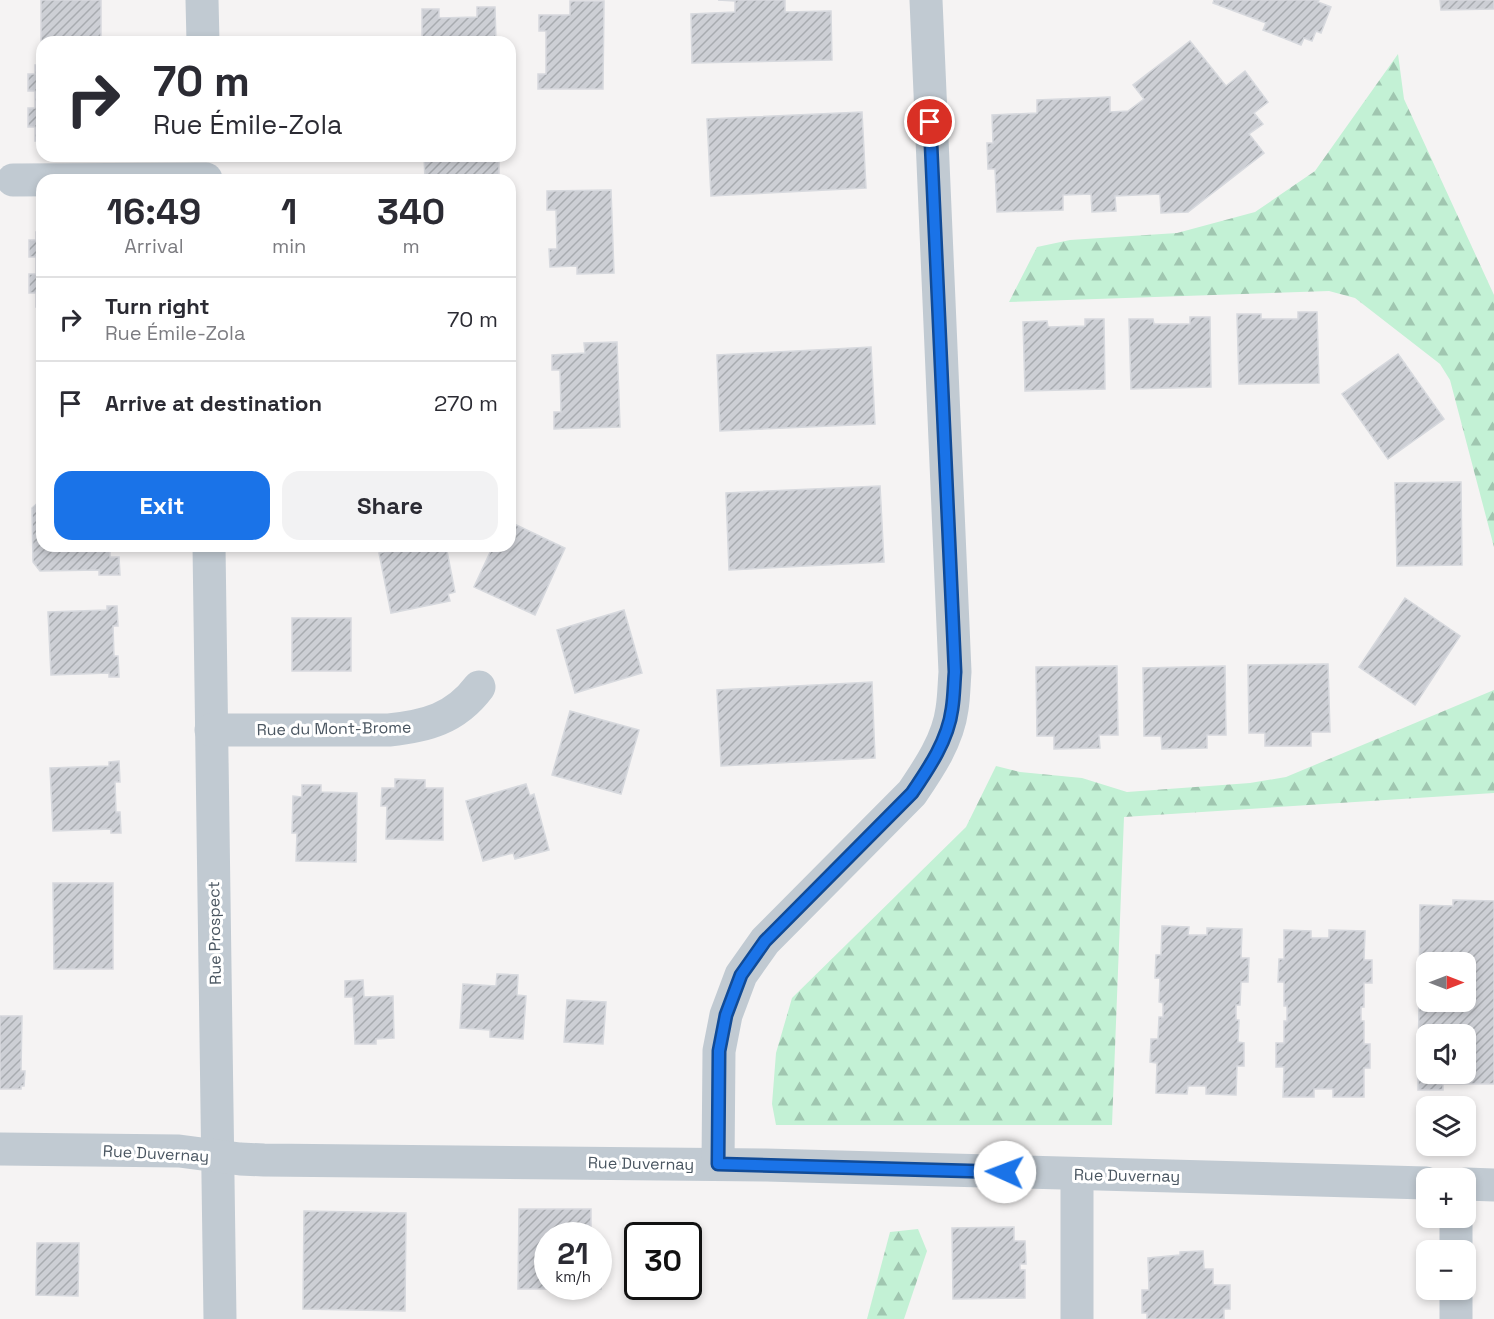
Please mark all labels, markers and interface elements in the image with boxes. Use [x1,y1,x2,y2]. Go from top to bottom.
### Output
text: 70 m [153,55,250,108]
icon: right [54,60,132,138]
pin [904,96,955,147]
icon: arrive [913,105,946,138]
text: Rue Émile-Zola [153,107,343,142]
text: 16:49 [107,189,201,235]
text: 1 [281,189,297,235]
text: 340 [377,189,445,235]
text: Arrival [124,233,184,259]
text: min [272,233,306,259]
text: m [403,233,420,259]
text: Turn right [105,292,210,320]
icon: right [54,303,87,336]
text: 70 m [447,305,498,333]
text: Rue Émile-Zola [105,320,245,346]
icon: arrive [54,387,87,420]
text: Arrive at destination [105,389,322,417]
text: 270 m [434,389,498,417]
button: Exit [54,471,270,540]
button: Share [282,471,498,540]
street label: Rue du Mont-Brome [256,717,412,740]
street label: Rue Prospect [203,881,226,985]
north arrow [1416,952,1476,1012]
map controls [1416,952,1476,1300]
button: sound [1416,1024,1476,1084]
button: layers [1416,1096,1476,1156]
street label: Rue Duvernay [102,1140,210,1167]
position arrow [973,1140,1037,1204]
street label: Rue Duvernay [588,1152,694,1175]
street label: Rue Duvernay [1074,1164,1180,1187]
button: + [1416,1168,1476,1228]
speed limit sign: 30 [624,1222,702,1300]
text: 21 [557,1234,589,1273]
button: − [1416,1240,1476,1300]
text: km/h [555,1267,591,1286]

